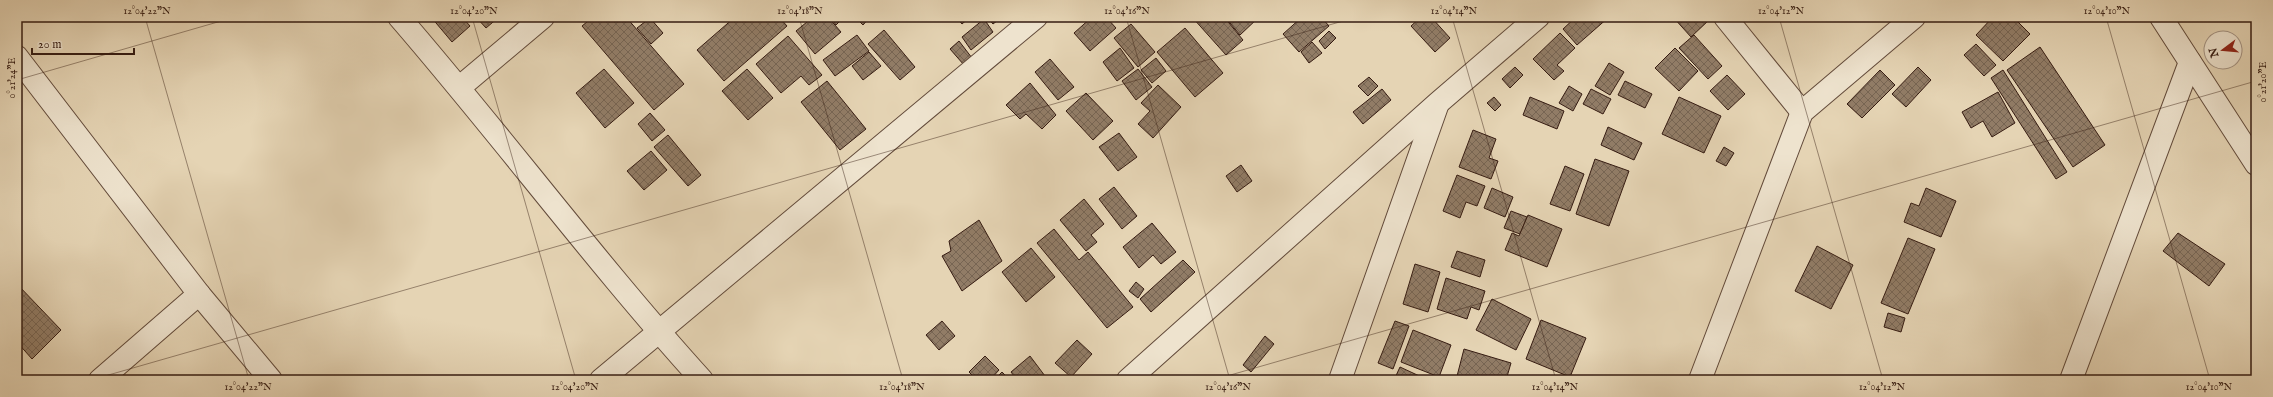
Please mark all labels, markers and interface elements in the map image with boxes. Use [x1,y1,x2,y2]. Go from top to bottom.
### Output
text: 12°04'22"N [123,5,171,18]
text: 12°04'20"N [450,5,498,18]
text: 12°04'18"N [777,5,823,18]
text: 12°04'16"N [1104,5,1150,18]
text: 12°04'14"N [1431,5,1478,18]
text: 12°04'12"N [1758,5,1804,18]
text: 12°04'10"N [2084,5,2131,18]
scale bar [32,30,134,56]
north arrow [2203,30,2243,70]
text: 20 m [38,37,61,52]
text: N [2206,46,2223,60]
text: 0°21'24"E [6,58,19,98]
text: 0°21'20"E [2257,62,2270,102]
text: 12°04'22"N [224,381,272,394]
text: 12°04'20"N [551,381,599,394]
text: 12°04'18"N [879,381,925,394]
text: 12°04'16"N [1205,381,1251,394]
text: 12°04'14"N [1532,381,1579,394]
text: 12°04'12"N [1859,381,1905,394]
text: 12°04'10"N [2186,381,2233,394]

